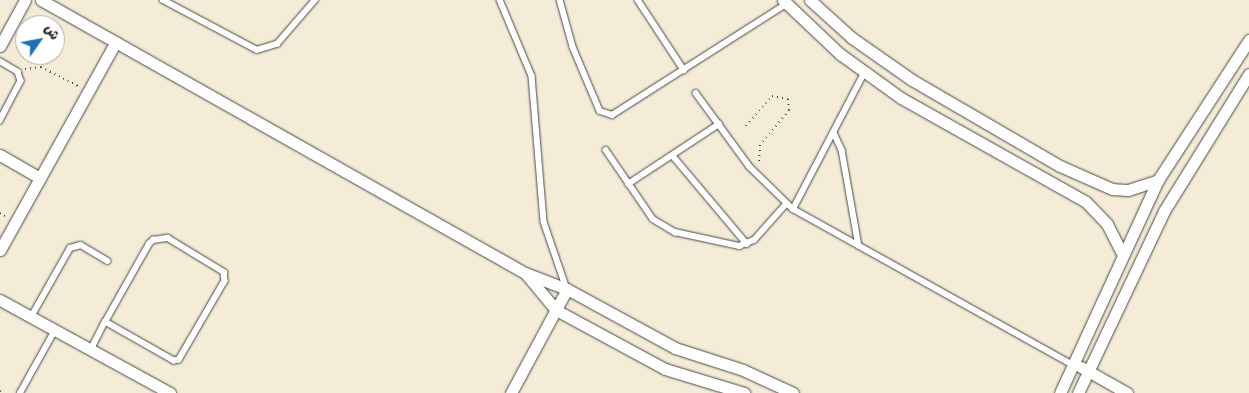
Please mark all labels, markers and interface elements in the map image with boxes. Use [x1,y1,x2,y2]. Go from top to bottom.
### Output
north arrow [15,15,65,65]
text: ش [39,20,64,44]

